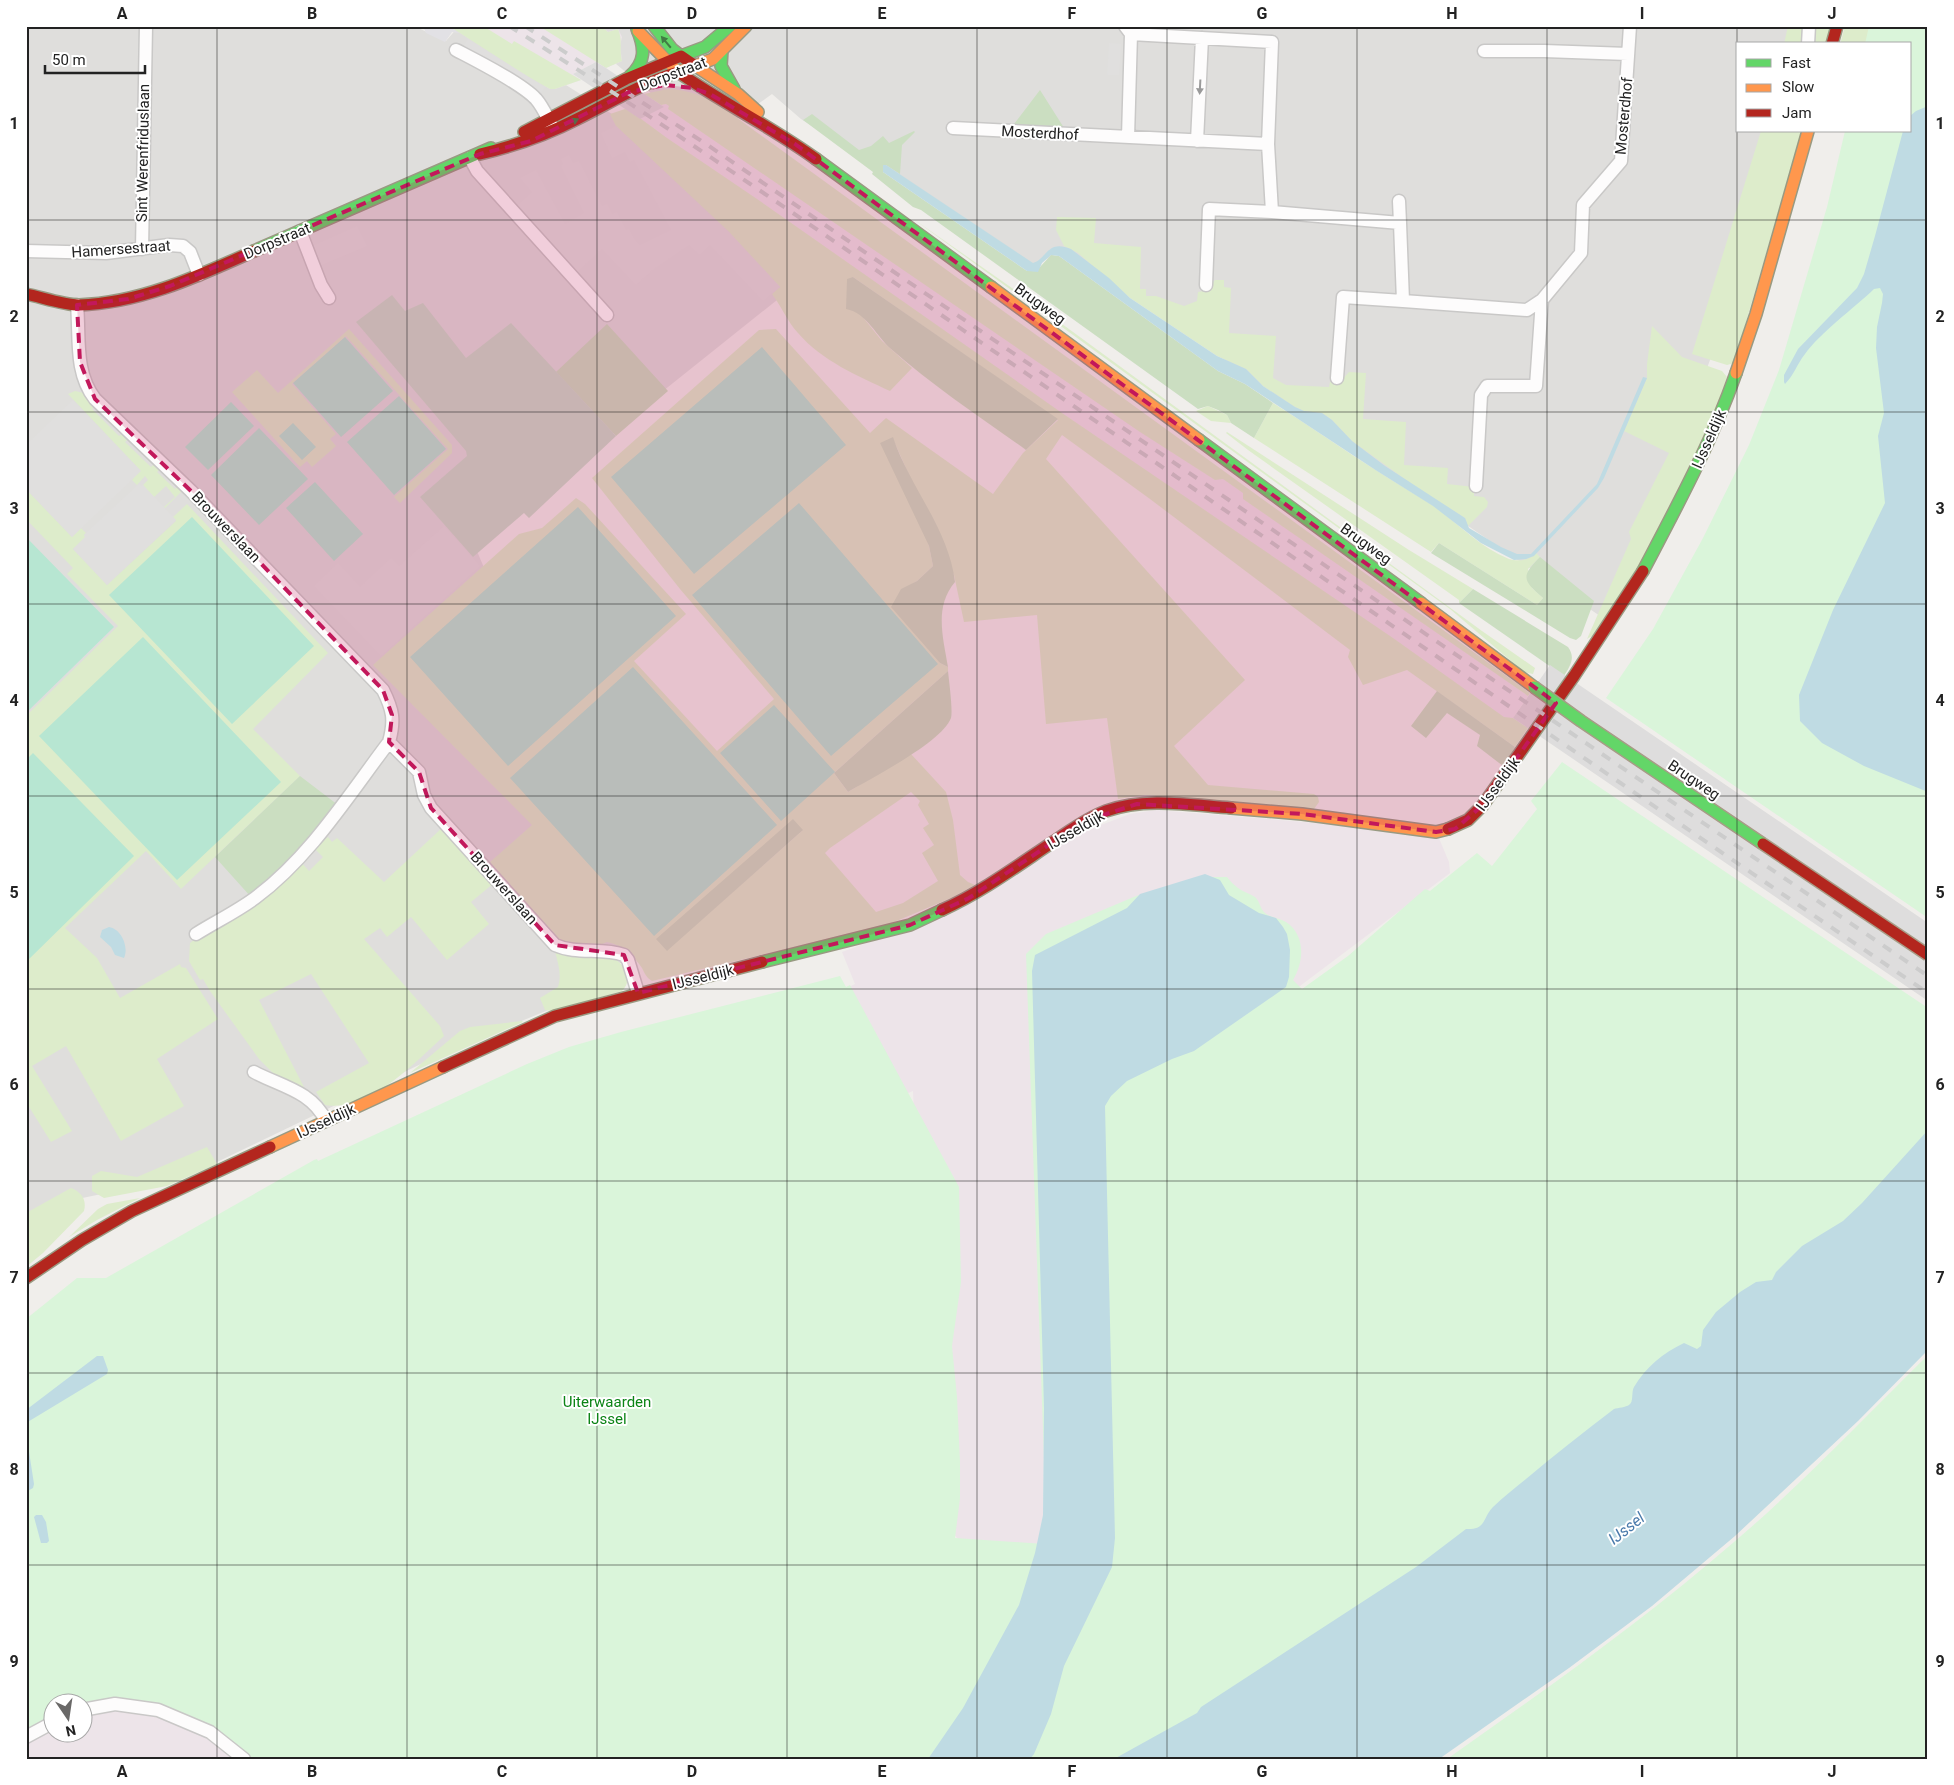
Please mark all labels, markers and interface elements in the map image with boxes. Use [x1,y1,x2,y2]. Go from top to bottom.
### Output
text: A [117,4,128,23]
text: B [307,4,317,23]
text: C [497,4,507,23]
text: D [687,4,697,23]
text: E [878,4,887,23]
text: F [1068,4,1077,23]
text: G [1257,4,1268,23]
text: H [1446,4,1458,23]
text: I [1640,4,1644,23]
text: J [1828,4,1836,23]
one-way arrow [661,36,672,49]
scale bar [45,42,145,74]
legend [1736,42,1912,132]
text: 50 m [52,51,86,69]
street label: Dorpstraat [637,53,709,95]
text: Fast [1782,54,1811,72]
street label: Mosterdhof [1612,76,1636,155]
text: Slow [1782,78,1814,96]
one-way arrow [1195,79,1203,95]
street label: Sint Werenfriduslaan [133,84,153,222]
text: Jam [1782,104,1812,122]
text: 1 [9,114,19,133]
text: 1 [1935,114,1945,133]
one-way arrow [565,117,579,125]
street label: Mosterdhof [1001,122,1080,144]
street label: Dorpstraat [241,219,313,263]
street label: Hamersestraat [71,237,171,261]
street label: Brugweg [1011,279,1069,329]
text: 2 [9,307,19,326]
text: 2 [1935,307,1945,326]
street label: IJsseldijk [1688,406,1730,471]
street label: Brouwerslaan [188,488,264,566]
text: 3 [9,499,19,518]
text: 3 [1935,499,1945,518]
street label: Brugweg [1337,519,1395,569]
text: 4 [9,691,19,710]
text: 4 [1935,691,1945,710]
street label: IJsseldijk [1472,753,1524,815]
street label: Brugweg [1665,756,1723,804]
street label: IJsseldijk [1044,806,1108,853]
street label: Brouwerslaan [467,848,541,928]
text: 5 [9,883,19,902]
text: 5 [1935,883,1945,902]
street label: IJsseldijk [670,961,736,993]
text: 6 [9,1075,19,1094]
text: 6 [1935,1075,1945,1094]
street label: IJsseldijk [294,1099,359,1142]
text: 7 [9,1268,19,1287]
text: 7 [1935,1268,1945,1287]
park label: Uiterwaarden IJssel [563,1393,651,1428]
text: 8 [9,1460,19,1479]
text: 8 [1935,1460,1945,1479]
water label: IJssel [1604,1508,1648,1548]
text: 9 [9,1652,19,1671]
text: 9 [1935,1652,1945,1671]
north arrow [42,1692,92,1742]
text: N [64,1722,78,1740]
text: A [117,1762,128,1781]
text: B [307,1762,317,1781]
text: C [497,1762,507,1781]
text: D [687,1762,697,1781]
text: E [878,1762,887,1781]
text: F [1068,1762,1077,1781]
text: G [1257,1762,1268,1781]
text: H [1446,1762,1458,1781]
text: I [1640,1762,1644,1781]
text: J [1828,1762,1836,1781]

